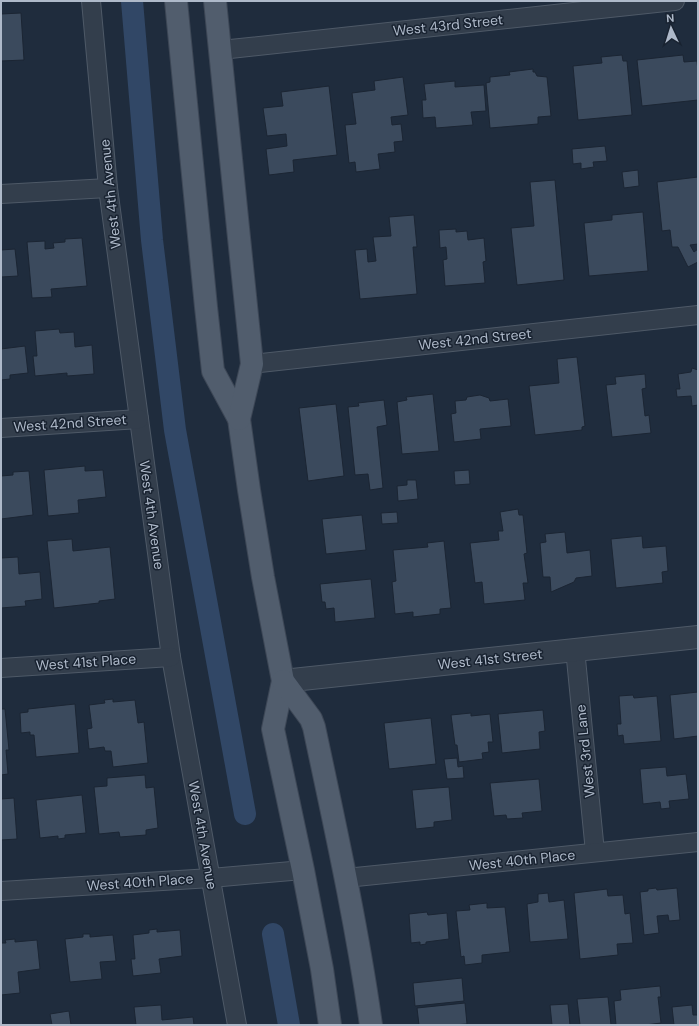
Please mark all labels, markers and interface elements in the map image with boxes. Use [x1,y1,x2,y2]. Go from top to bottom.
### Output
north arrow [651,8,691,48]
street label: West 43rd Street [392,10,504,40]
text: N [666,11,675,25]
street label: West 4th Avenue [95,138,125,250]
street label: West 42nd Street [418,324,532,354]
street label: West 42nd Street [13,410,127,436]
street label: West 4th Avenue [135,459,169,571]
street label: West 41st Street [437,645,543,673]
street label: West 41st Place [35,650,137,674]
street label: West 3rd Lane [571,704,599,798]
street label: West 4th Avenue [185,779,221,891]
street label: West 40th Place [468,845,576,875]
street label: West 40th Place [86,869,194,895]

